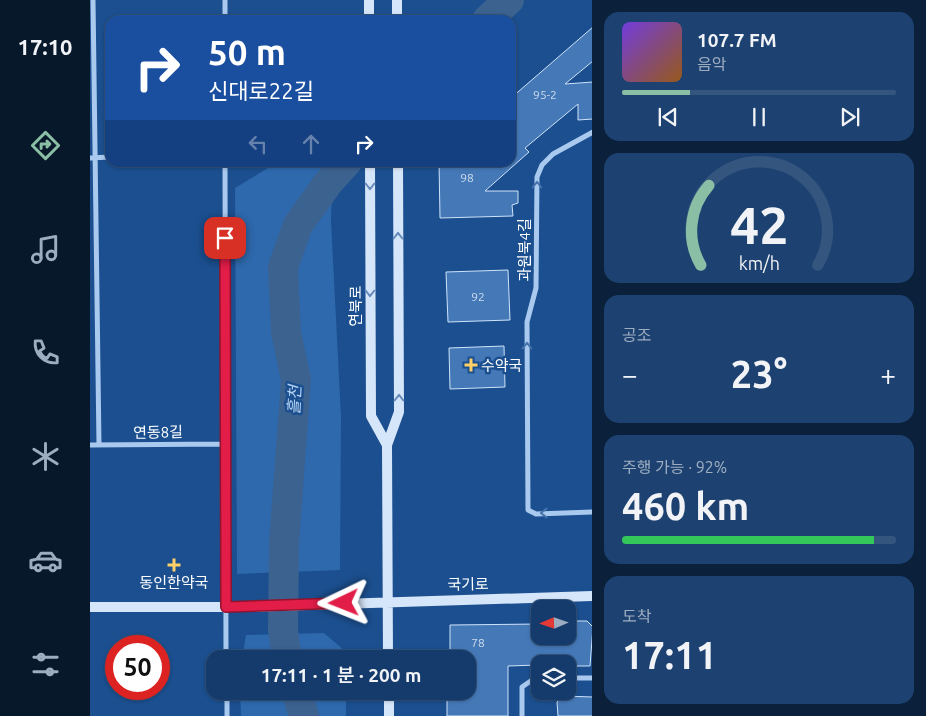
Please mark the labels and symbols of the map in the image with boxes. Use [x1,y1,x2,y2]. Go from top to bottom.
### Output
house number: 95-2 [533,88,557,101]
house number: 98 [460,171,474,184]
one-way arrow [532,181,542,188]
one-way arrow [365,182,375,190]
pin [204,217,246,259]
street label: 과원북4길 [516,218,533,282]
one-way arrow [393,231,403,239]
street label: 연북로 [347,285,364,327]
one-way arrow [365,290,375,297]
house number: 92 [471,290,485,303]
one-way arrow [522,342,532,350]
place label: 수약국 [481,357,522,374]
marker: 수약국 [465,359,477,371]
water label: 흘천 [284,383,304,415]
one-way arrow [394,394,404,402]
street label: 연동8길 [133,423,183,441]
one-way arrow [539,508,547,518]
marker: 동인한약국 [168,559,180,571]
place label: 동인한약국 [139,574,209,591]
street label: 국기로 [447,575,489,593]
position arrow [317,576,369,628]
north arrow [531,600,576,645]
speed limit sign: 50 [105,635,170,700]
house number: 78 [471,636,485,649]

